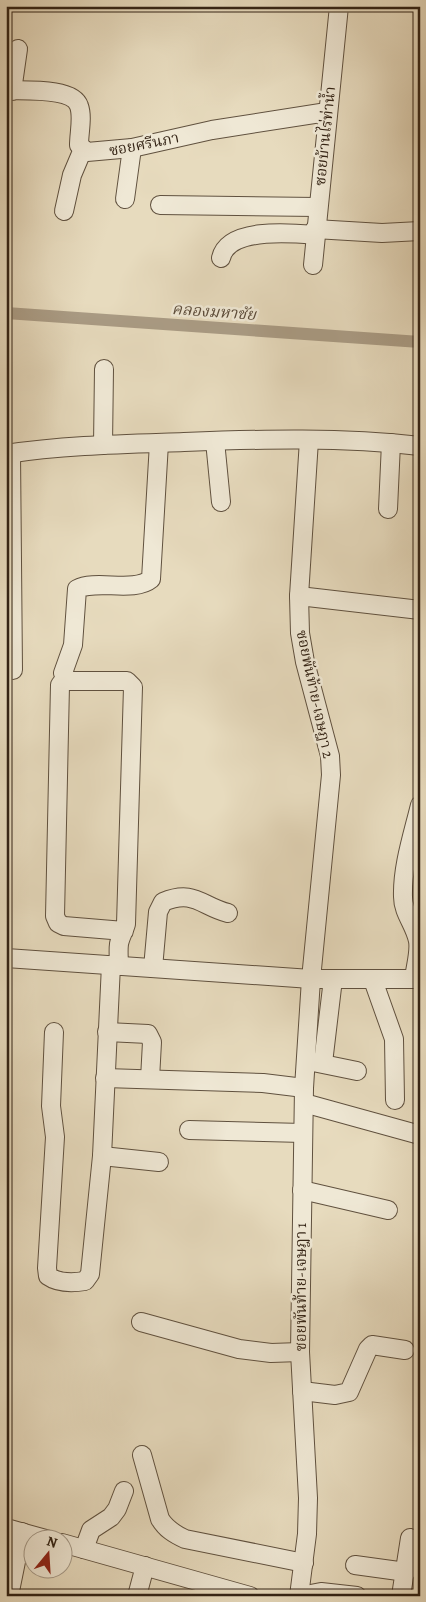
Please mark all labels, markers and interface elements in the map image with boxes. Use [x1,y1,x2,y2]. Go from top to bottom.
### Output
street label: ซอยบ้านไร่ท่าน้ำ [309,85,340,187]
street label: ซอยศรีนภา [107,127,181,161]
water label: คลองมหาชัย [171,298,258,326]
street label: ซอยพันท้าย-เจษฎา 2 [292,628,338,760]
street label: ซอยพันท้าย-เจษฎา 1 [291,1223,311,1351]
north arrow [22,1530,72,1580]
text: N [44,1532,60,1553]

